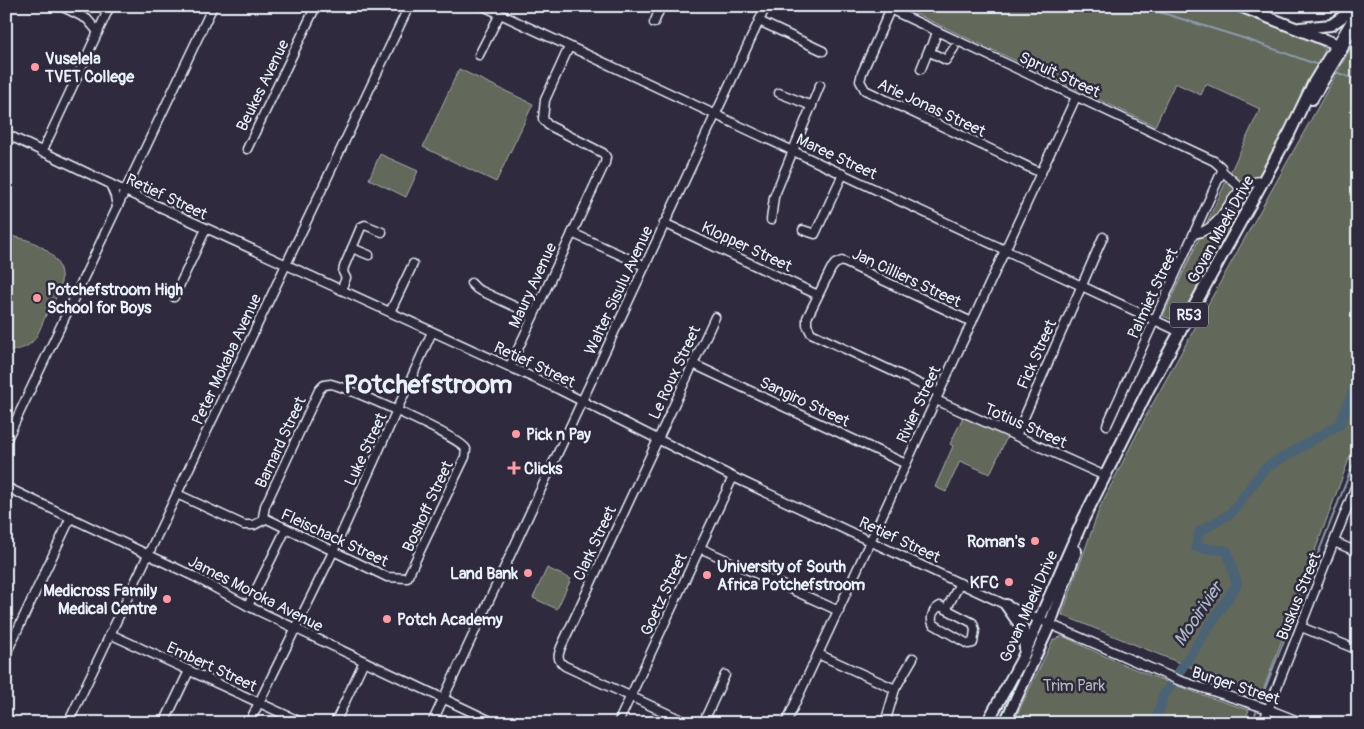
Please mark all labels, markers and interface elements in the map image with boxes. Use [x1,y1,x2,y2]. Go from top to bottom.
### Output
street label: Beukes Avenue [232,36,294,134]
street label: Spruit Street [1016,47,1104,103]
place label: Vuselela TVET College [44,49,135,87]
marker: Vuselela TVET College [29,61,41,73]
street label: Arie Jonas Street [874,74,989,142]
street label: Maree Street [793,129,881,185]
street label: Retief Street [123,169,211,225]
street label: Govan Mbeki Drive [1183,172,1259,287]
street label: Klopper Street [698,217,796,277]
street label: Walter Sisulu Avenue [580,223,658,358]
street label: Maury Avenue [504,239,561,331]
street label: Jan Cilliers Street [849,244,965,312]
street label: Palmiet Street [1123,244,1183,342]
place label: Potchefstroom High School for Boys [47,280,183,318]
street label: Peter Mokaba Avenue [188,291,266,428]
marker: Potchefstroom High School for Boys [31,292,43,304]
road number: R53 [1170,302,1208,328]
street label: Fick Street [1013,316,1061,392]
street label: Le Roux Street [644,322,706,422]
street label: Retief Street [491,337,579,393]
street label: Rivier Street [892,362,946,446]
district label: Potchefstroom [344,369,512,401]
street label: Sangiro Street [756,372,853,432]
street label: Barnard Street [251,393,311,491]
street label: Totius Street [981,399,1070,453]
street label: Luke Street [340,409,392,489]
place label: Pick n Pay [526,425,591,445]
marker: Pick n Pay [510,428,522,440]
street label: Boshoff Street [398,457,458,555]
place label: Clicks [524,459,563,479]
marker: Clicks [508,462,520,474]
street label: Clark Street [569,502,621,584]
street label: Fleischack Street [278,504,392,572]
street label: Retief Street [856,512,944,568]
place label: Roman's [967,532,1026,552]
marker: Roman's [1029,535,1041,547]
street label: Govan Mbeki Drive [995,547,1063,665]
street label: Goetz Street [636,549,692,639]
street label: Buskus Street [1272,549,1326,643]
street label: James Moroka Avenue [185,551,326,637]
place label: University of South Africa Potchefstroom [717,557,865,595]
place label: Land Bank [450,564,518,584]
marker: Land Bank [522,567,534,579]
marker: University of South Africa Potchefstroom [701,569,713,581]
place label: KFC [970,573,999,593]
marker: KFC [1003,576,1015,588]
water label: Mooirivier [1169,576,1230,651]
place label: Medicross Family Medical Centre [43,581,158,619]
marker: Medicross Family Medical Centre [161,593,173,605]
place label: Potch Academy [397,610,503,630]
marker: Potch Academy [381,613,393,625]
street label: Embert Street [163,637,260,697]
street label: Burger Street [1189,662,1283,710]
park label: Trim Park [1043,676,1105,696]

